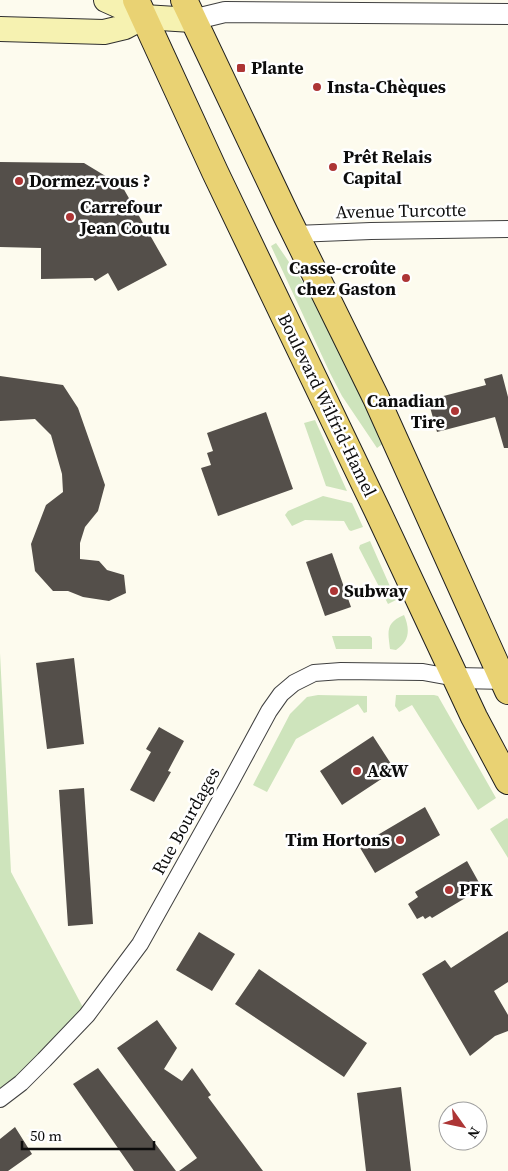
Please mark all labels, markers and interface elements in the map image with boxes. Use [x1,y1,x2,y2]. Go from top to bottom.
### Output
place label: Plante [251,55,304,80]
marker: Plante [235,62,247,74]
place label: Insta-Chèques [327,74,446,99]
marker: Insta-Chèques [311,81,323,93]
place label: Prêt Relais Capital [343,144,432,190]
marker: Prêt Relais Capital [327,161,339,173]
place label: Dormez-vous ? [29,168,151,193]
marker: Dormez-vous ? [13,175,25,187]
place label: Carrefour Jean Coutu [79,194,170,240]
street label: Avenue Turcotte [335,197,467,224]
marker: Carrefour Jean Coutu [64,211,76,223]
place label: Casse-croûte chez Gaston [289,255,396,301]
marker: Casse-croûte chez Gaston [400,272,412,284]
street label: Boulevard Wilfrid-Hamel [272,309,383,501]
place label: Canadian Tire [367,388,445,434]
marker: Canadian Tire [449,405,461,417]
place label: Subway [344,578,408,603]
marker: Subway [328,585,340,597]
place label: A&W [367,758,409,783]
street label: Rue Bourdages [146,762,226,879]
marker: A&W [351,765,363,777]
place label: Tim Hortons [285,827,390,852]
marker: Tim Hortons [394,834,406,846]
place label: PFK [459,877,493,902]
marker: PFK [443,884,455,896]
north arrow [438,1101,488,1151]
scale bar [22,1118,155,1150]
text: N [463,1123,485,1143]
text: 50 m [30,1125,62,1146]

